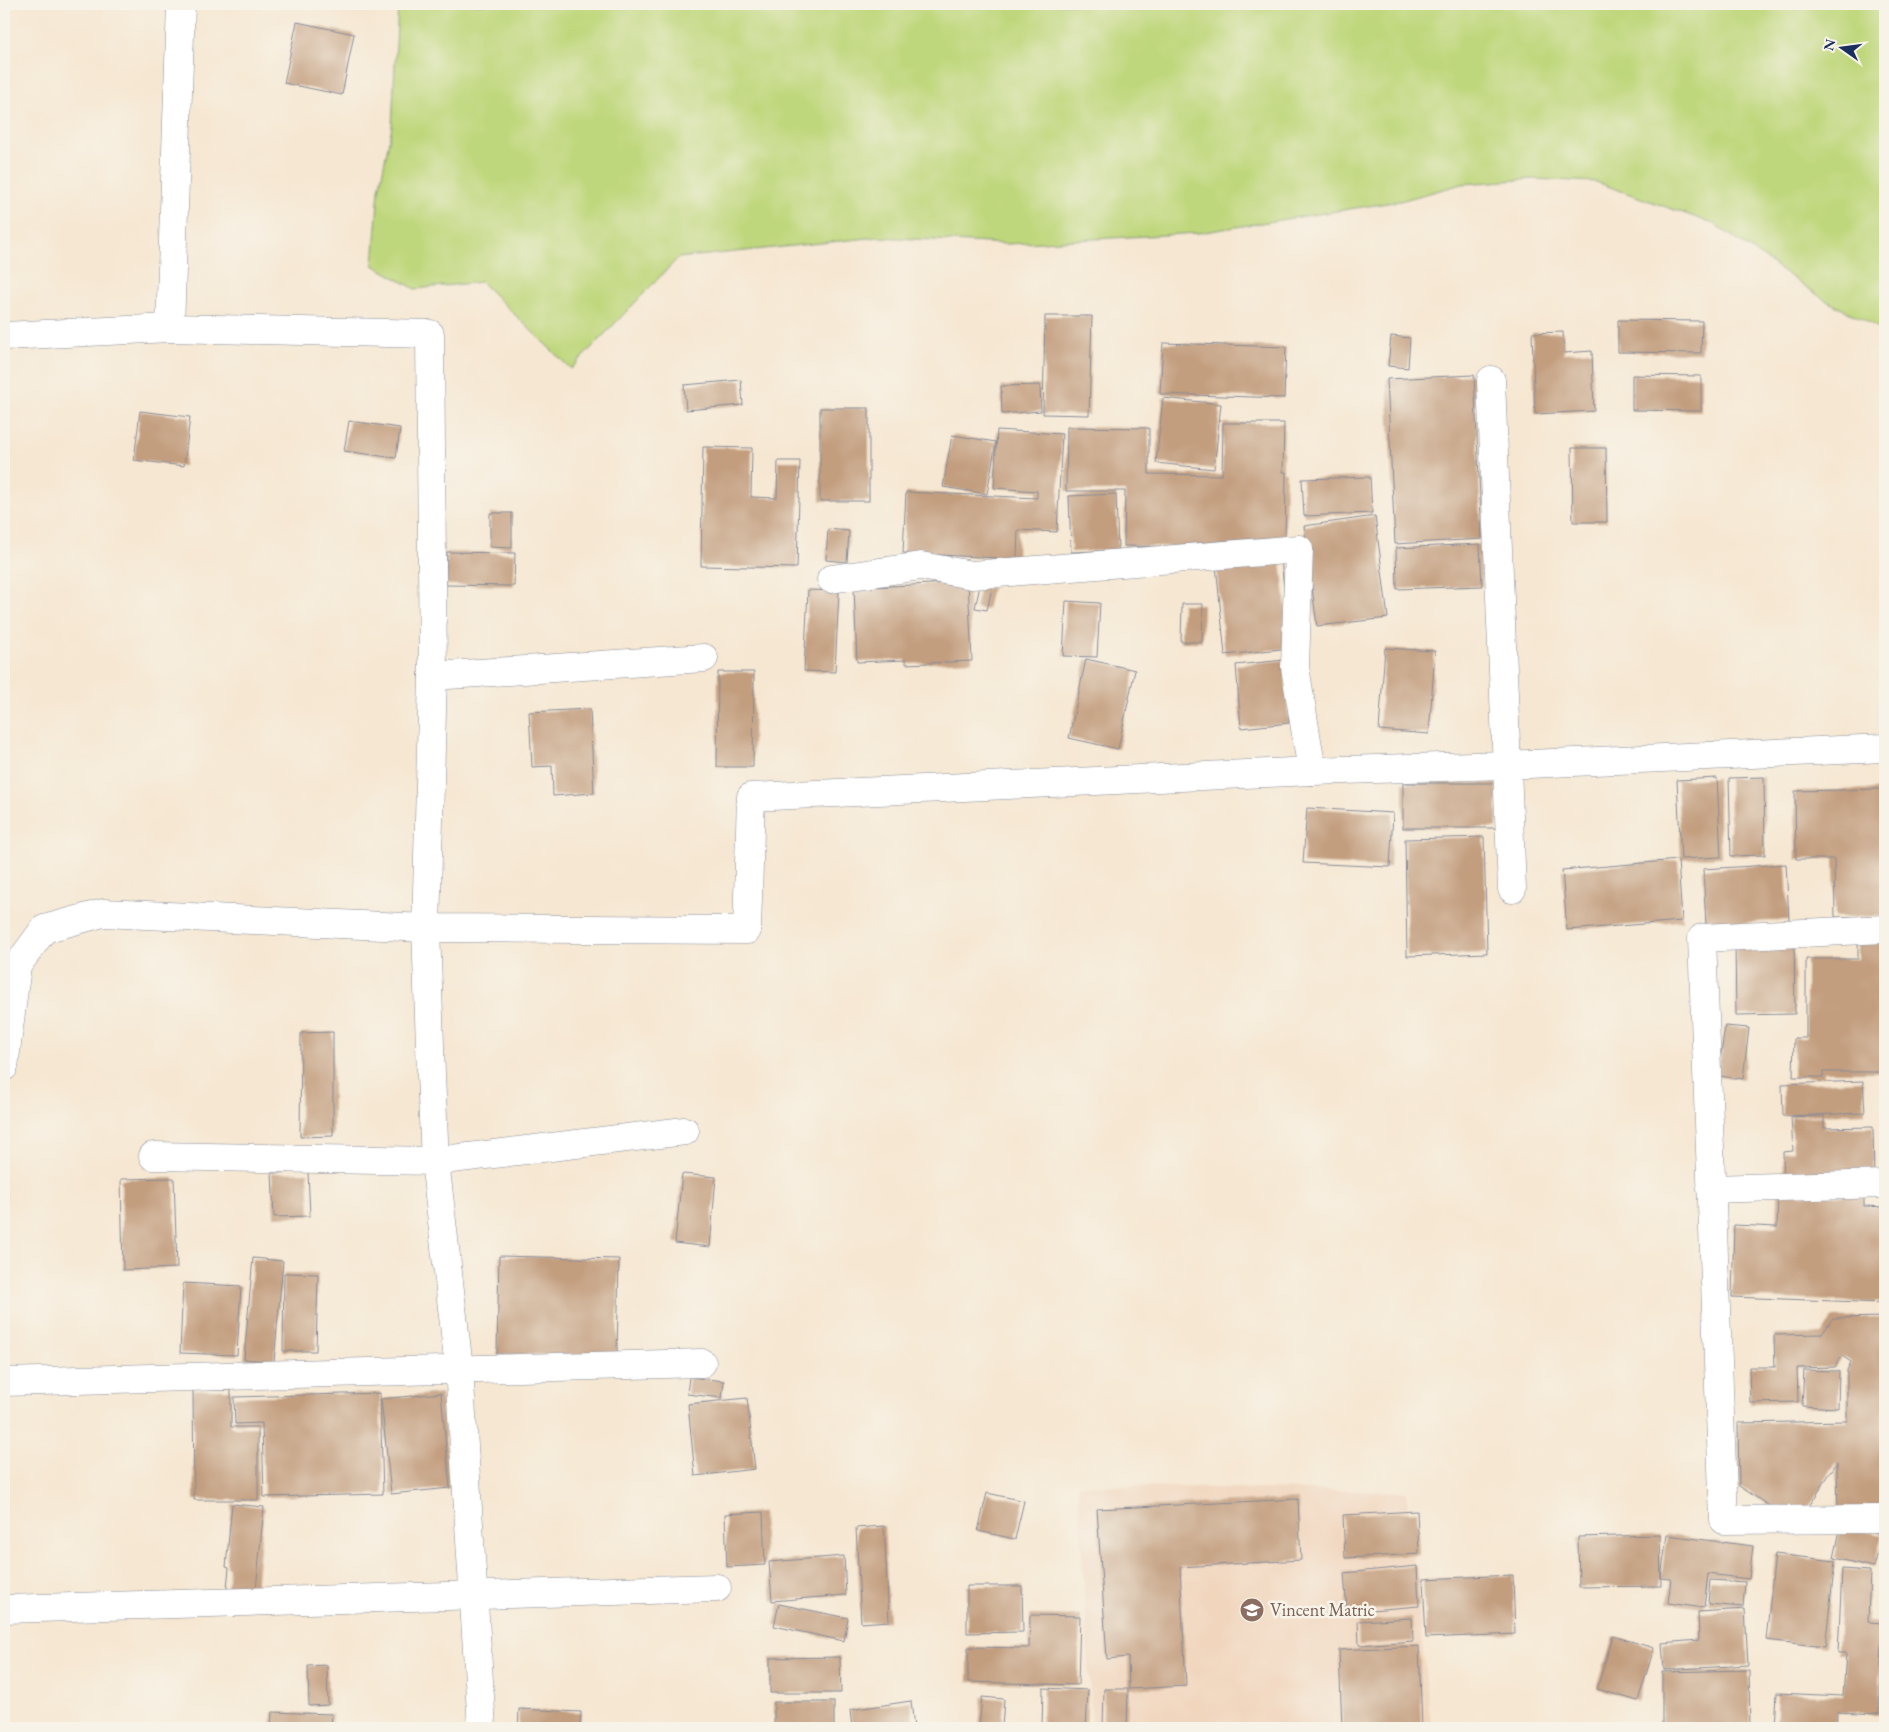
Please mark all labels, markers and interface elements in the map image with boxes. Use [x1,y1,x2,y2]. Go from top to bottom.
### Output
north arrow [1816,22,1866,72]
text: N [1819,37,1840,53]
school or university icon: Vincent Matric [1239,1597,1265,1623]
place label: Vincent Matric [1270,1598,1375,1621]

